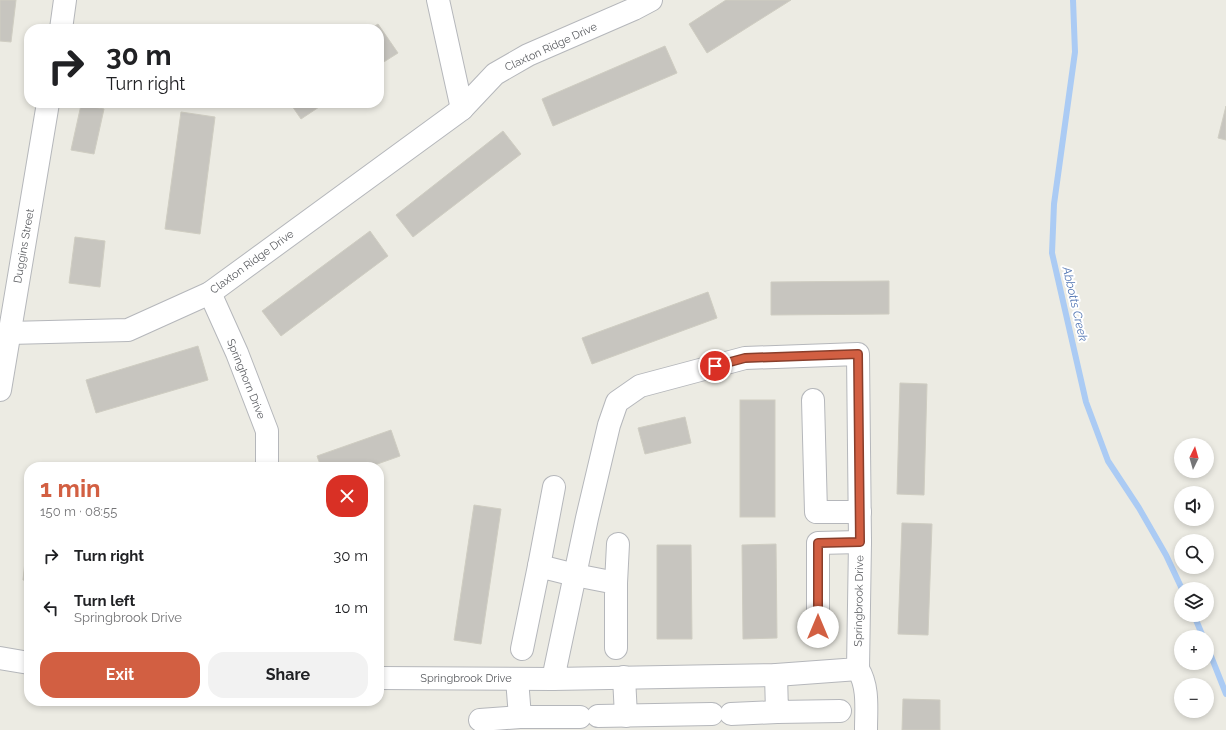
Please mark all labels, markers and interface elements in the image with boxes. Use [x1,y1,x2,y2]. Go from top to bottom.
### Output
street label: Claxton Ridge Drive [503,20,600,74]
text: 30 m [106,39,172,72]
icon: right [40,40,92,92]
text: Turn right [106,73,185,94]
street label: Duggins Street [11,207,37,284]
street label: Claxton Ridge Drive [208,227,297,297]
water label: Abbotts Creek [1059,264,1091,343]
street label: Springhorn Drive [224,337,268,421]
pin [698,349,732,383]
icon: arrive [704,355,726,377]
north arrow [1174,438,1214,478]
map controls [1174,438,1214,718]
text: 1 min [40,474,101,503]
button: close [326,475,368,517]
button: sound [1174,486,1214,526]
text: 150 m · 08:55 [40,504,117,519]
button: search [1174,534,1214,574]
icon: right [40,545,62,567]
text: Turn right [74,547,144,565]
text: 30 m [333,547,368,565]
street label: Springbrook Drive [852,555,866,647]
button: layers [1174,582,1214,622]
text: Turn left [74,592,135,610]
icon: left [40,597,62,619]
text: 10 m [335,599,368,617]
position arrow [797,606,839,648]
text: Springbrook Drive [74,610,182,625]
button: + [1174,630,1214,670]
button: Exit [40,652,200,698]
button: Share [208,652,368,698]
street label: Springbrook Drive [420,672,512,685]
button: − [1174,678,1214,718]

